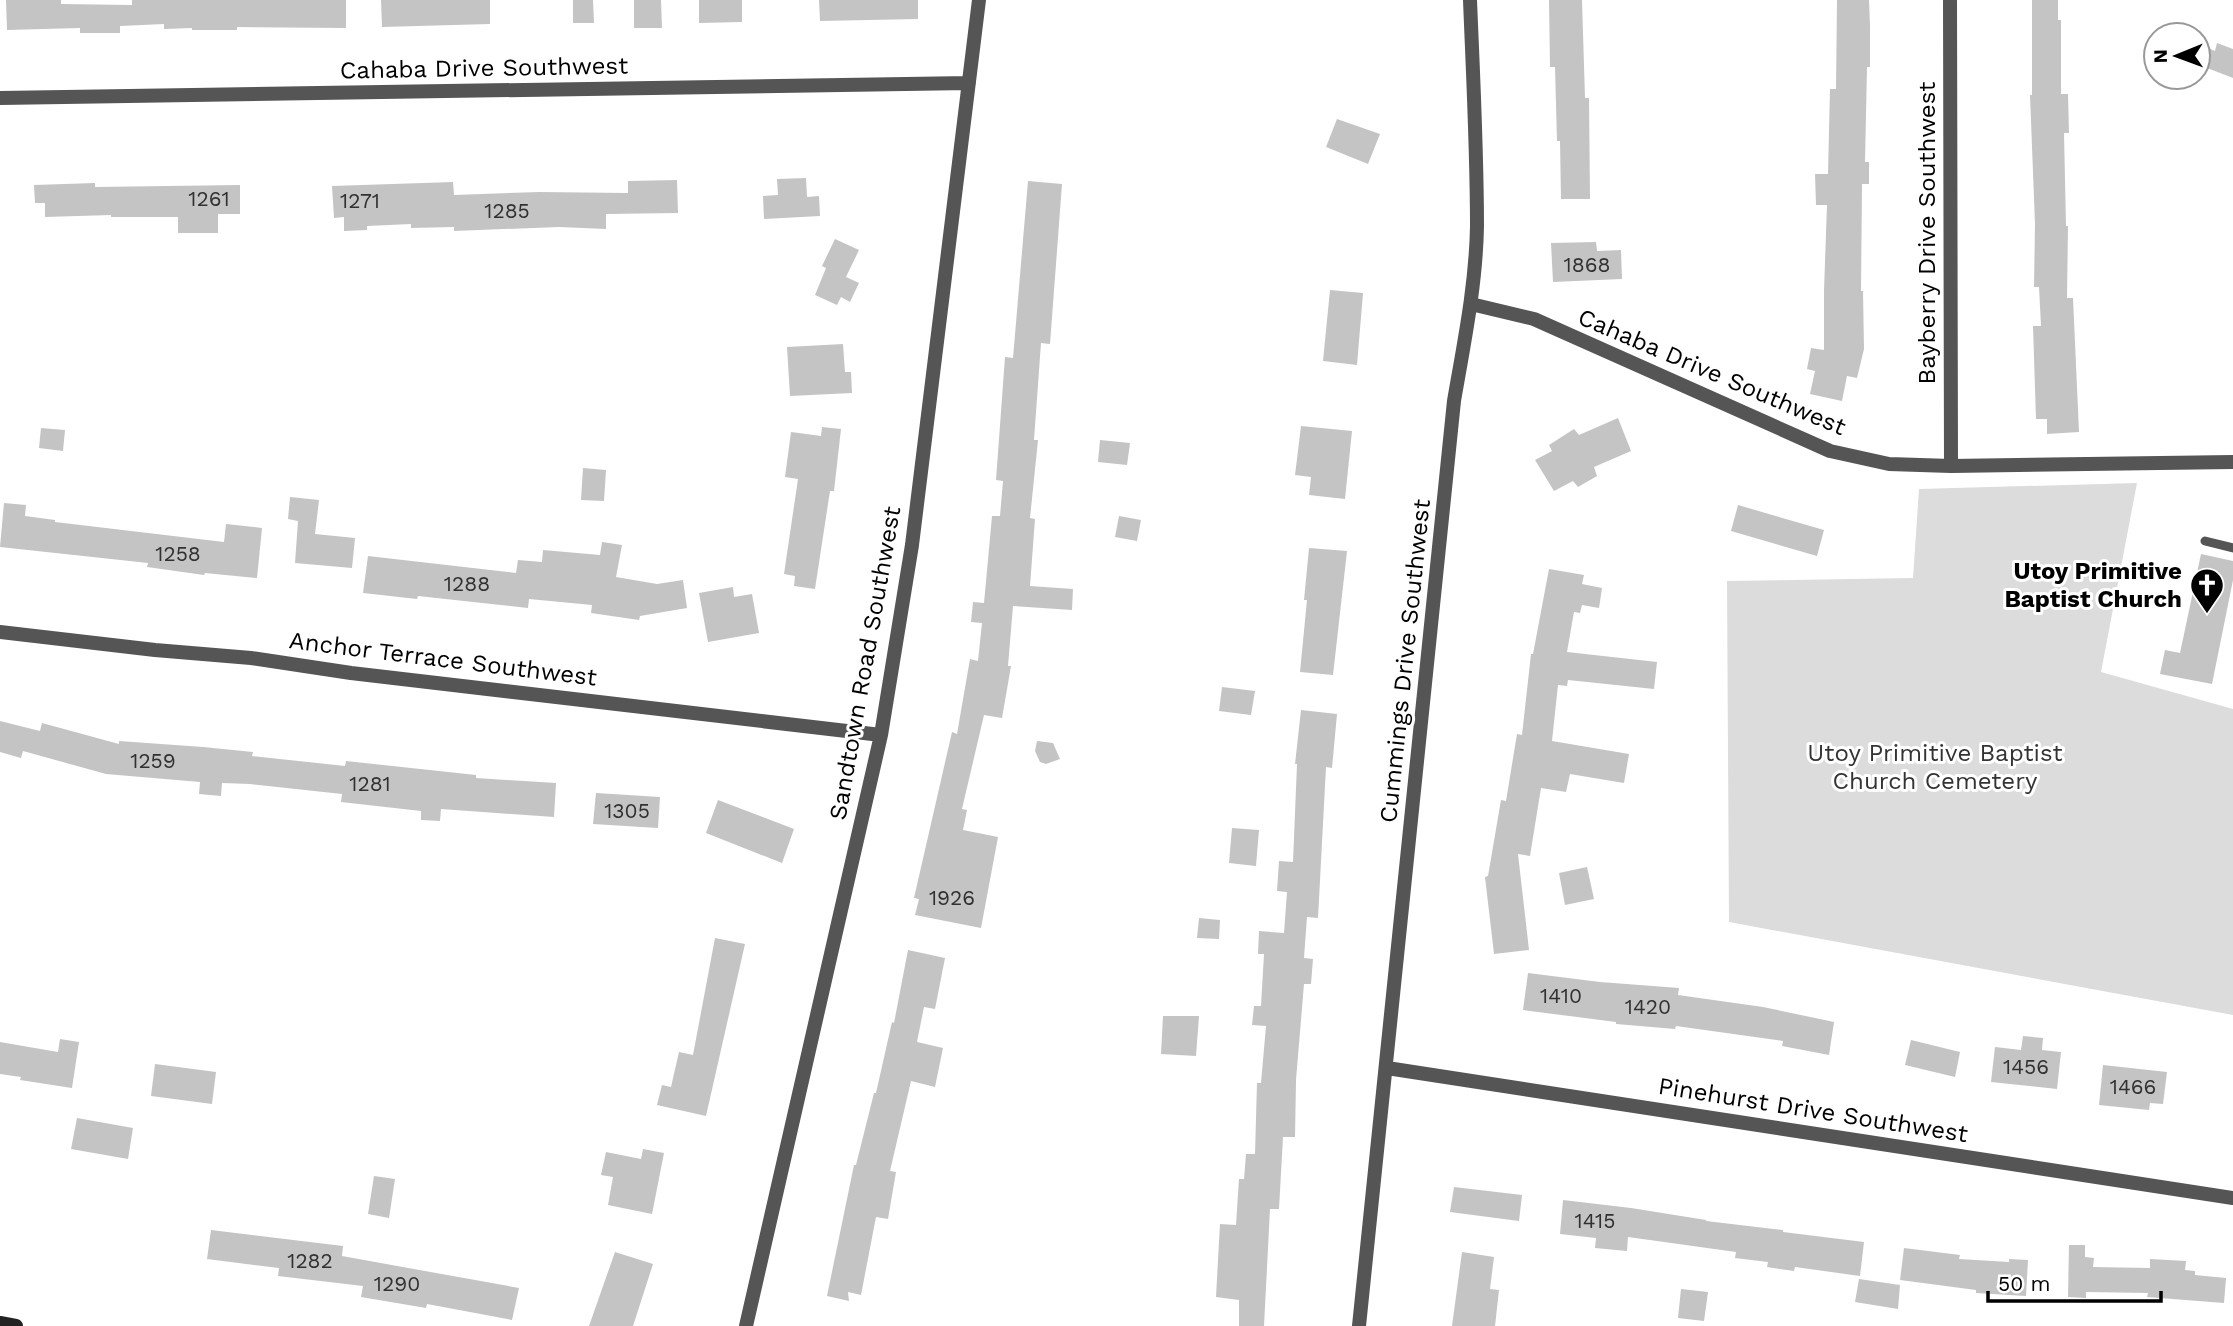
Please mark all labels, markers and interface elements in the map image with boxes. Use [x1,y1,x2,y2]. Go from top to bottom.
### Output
north arrow [2142,21,2212,91]
text: N [2149,49,2172,64]
street label: Cahaba Drive Southwest [340,51,628,85]
street label: Bayberry Drive Southwest [1913,82,1941,384]
house number: 1261 [188,186,230,211]
house number: 1271 [340,188,380,213]
house number: 1285 [484,198,530,223]
house number: 1868 [1564,252,1610,277]
street label: Cahaba Drive Southwest [1574,303,1850,441]
street label: Cummings Drive Southwest [1374,498,1436,824]
street label: Sandtown Road Southwest [824,504,906,822]
house number: 1258 [155,541,201,566]
place label: Utoy Primitive Baptist Church [2004,557,2182,613]
church icon: Utoy Primitive Baptist Church [2188,566,2226,615]
house number: 1288 [444,571,490,596]
street label: Anchor Terrace Southwest [288,626,598,692]
park label: Utoy Primitive Baptist Church Cemetery [1807,739,2063,795]
house number: 1259 [130,748,176,773]
house number: 1281 [349,771,391,796]
house number: 1305 [604,798,650,823]
house number: 1926 [929,885,975,910]
house number: 1410 [1540,983,1582,1008]
house number: 1420 [1625,994,1671,1019]
house number: 1456 [2003,1054,2049,1079]
street label: Pinehurst Drive Southwest [1656,1072,1970,1148]
house number: 1466 [2110,1074,2156,1099]
house number: 1415 [1574,1208,1616,1233]
house number: 1282 [287,1248,333,1273]
scale bar [1988,1260,2161,1304]
house number: 1290 [374,1271,420,1296]
text: 50 m [1998,1271,2050,1296]

